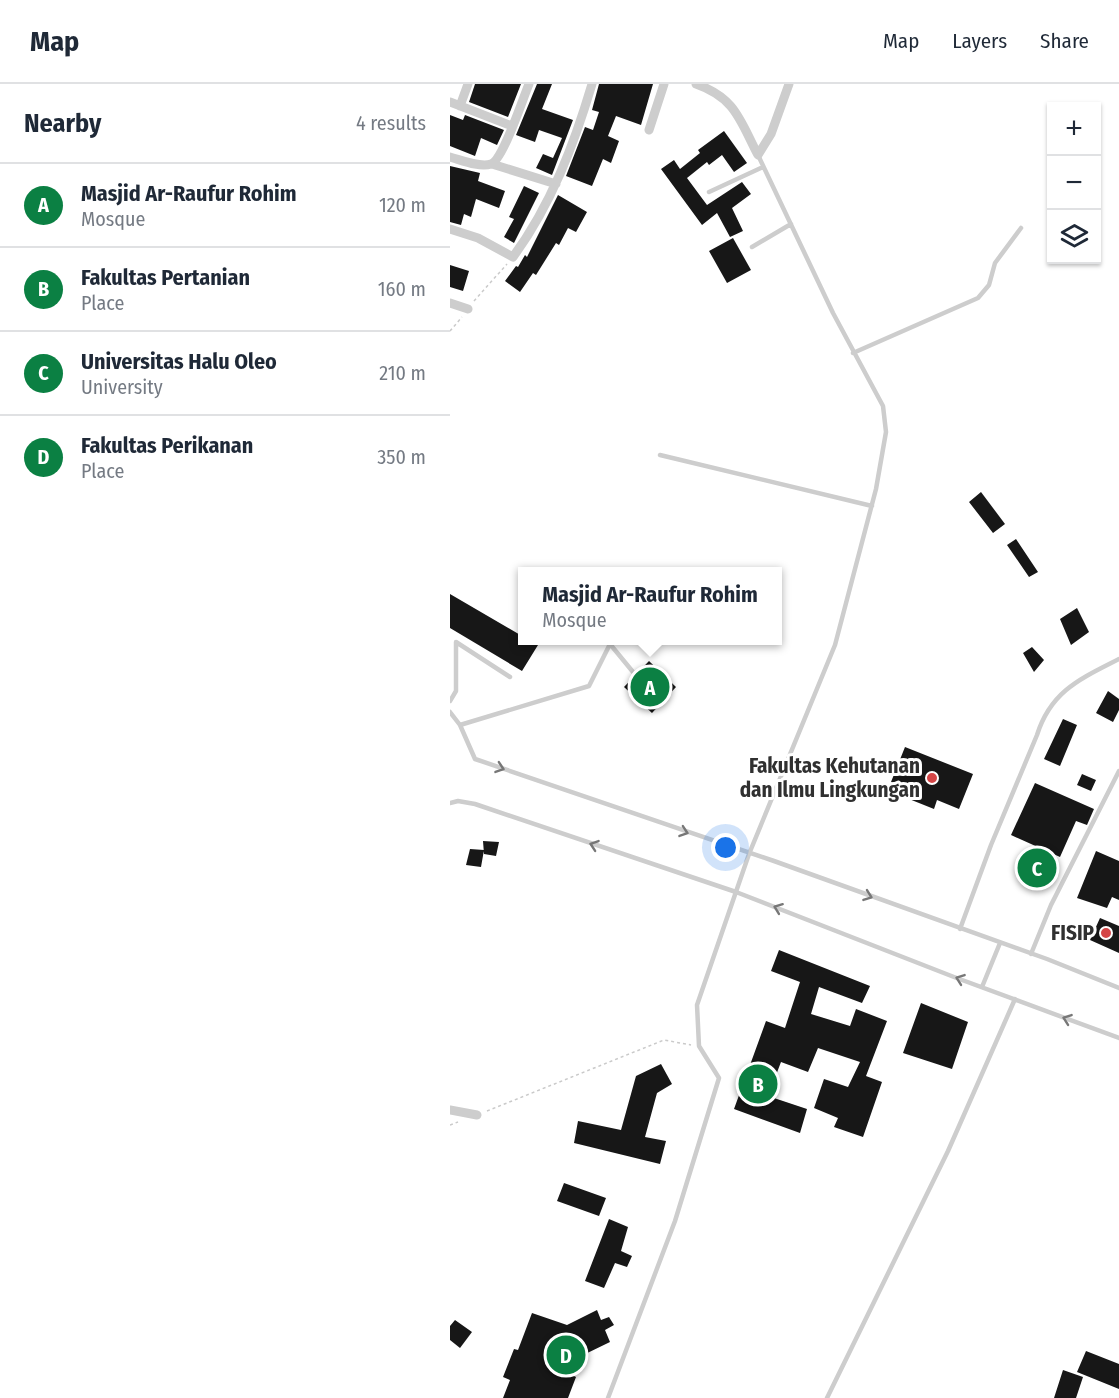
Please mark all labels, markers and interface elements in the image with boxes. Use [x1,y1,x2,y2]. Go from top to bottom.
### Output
text: Map [30,25,79,58]
text: Map [883,28,919,54]
text: Layers [952,28,1007,54]
text: Share [1040,28,1089,54]
map controls [1047,102,1101,264]
button: + [1047,102,1101,156]
text: Nearby [24,108,101,139]
text: 4 results [356,111,426,135]
button: − [1047,156,1101,210]
text: Masjid Ar-Raufur Rohim [81,180,296,207]
text: A [38,193,49,217]
text: 120 m [379,193,426,217]
text: Mosque [81,207,145,231]
button: layers [1047,210,1101,264]
text: Fakultas Pertanian [81,264,250,291]
text: B [38,277,49,301]
text: 160 m [378,277,426,301]
text: Place [81,291,124,315]
text: Universitas Halu Oleo [81,348,277,375]
text: C [38,361,49,385]
text: 210 m [379,361,426,385]
text: University [81,375,163,399]
text: Fakultas Perikanan [81,432,253,459]
text: D [38,445,49,469]
text: 350 m [377,445,426,469]
text: Place [81,459,124,483]
popup [518,567,782,645]
text: Masjid Ar-Raufur Rohim [542,581,758,608]
text: Mosque [542,608,607,632]
pin: A [630,664,670,710]
place label: Fakultas Kehutanan dan Ilmu Lingkungan [740,753,920,803]
one-way arrow [494,760,505,773]
marker: Fakultas Kehutanan dan Ilmu Lingkungan [925,771,939,785]
one-way arrow [678,824,689,837]
your location [711,833,740,862]
one-way arrow [589,840,600,852]
pin: C [1018,846,1056,890]
one-way arrow [862,889,873,902]
one-way arrow [773,903,784,916]
place label: FISIP [1051,920,1095,946]
marker: FISIP [1099,926,1113,940]
one-way arrow [955,974,966,987]
one-way arrow [1062,1013,1073,1026]
pin: B [738,1062,778,1106]
pin: D [546,1332,586,1378]

